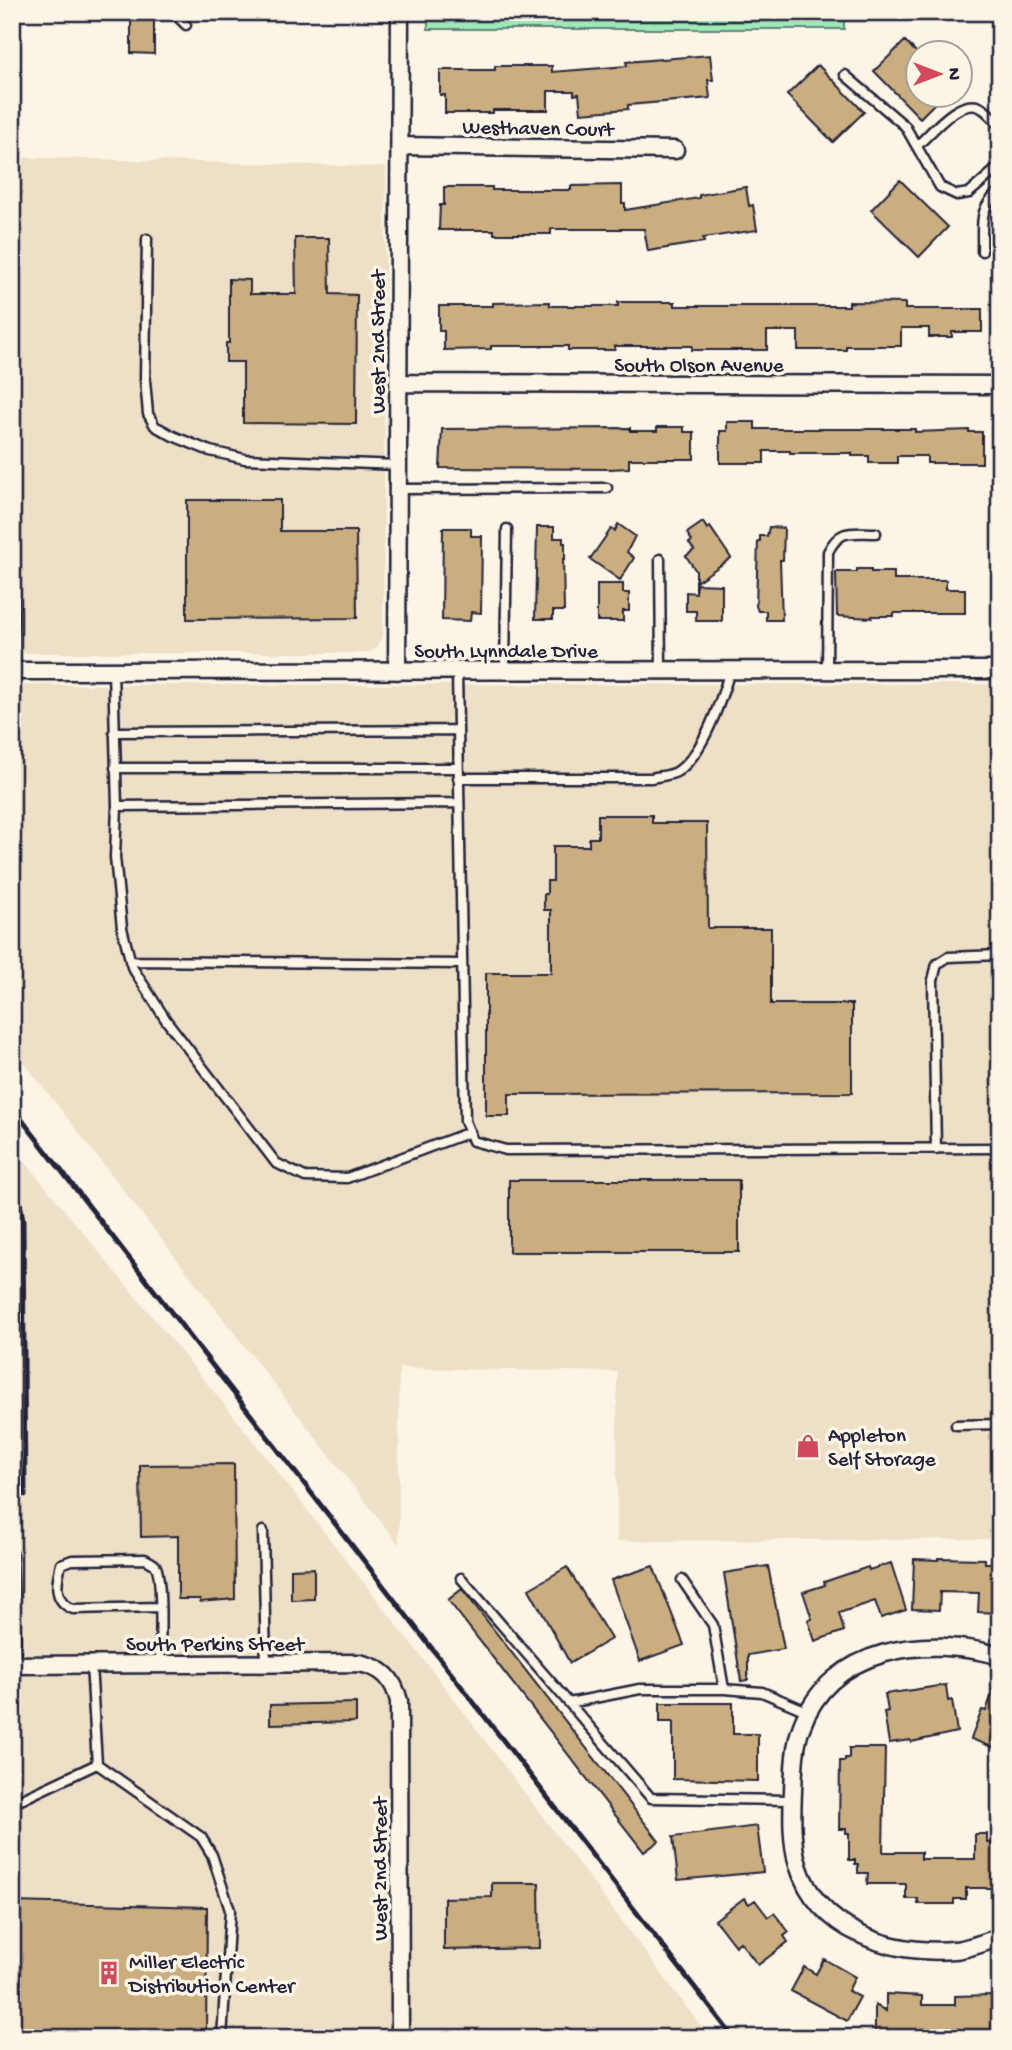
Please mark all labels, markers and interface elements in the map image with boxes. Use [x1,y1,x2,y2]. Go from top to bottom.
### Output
north arrow [904,38,974,108]
text: N [941,68,964,80]
street label: Westhaven Court [462,117,616,144]
street label: West 2nd Street [368,268,393,414]
street label: South Olson Avenue [614,355,785,380]
street label: South Lynndale Drive [414,641,599,666]
place label: Appleton Self Storage [828,1425,937,1474]
shop icon: Appleton Self Storage [794,1432,822,1460]
street label: South Perkins Street [126,1634,306,1659]
street label: West 2nd Street [370,1795,395,1941]
place label: Miller Electric Distribution Center [127,1952,296,2001]
building icon: Miller Electric Distribution Center [95,1959,123,1987]

